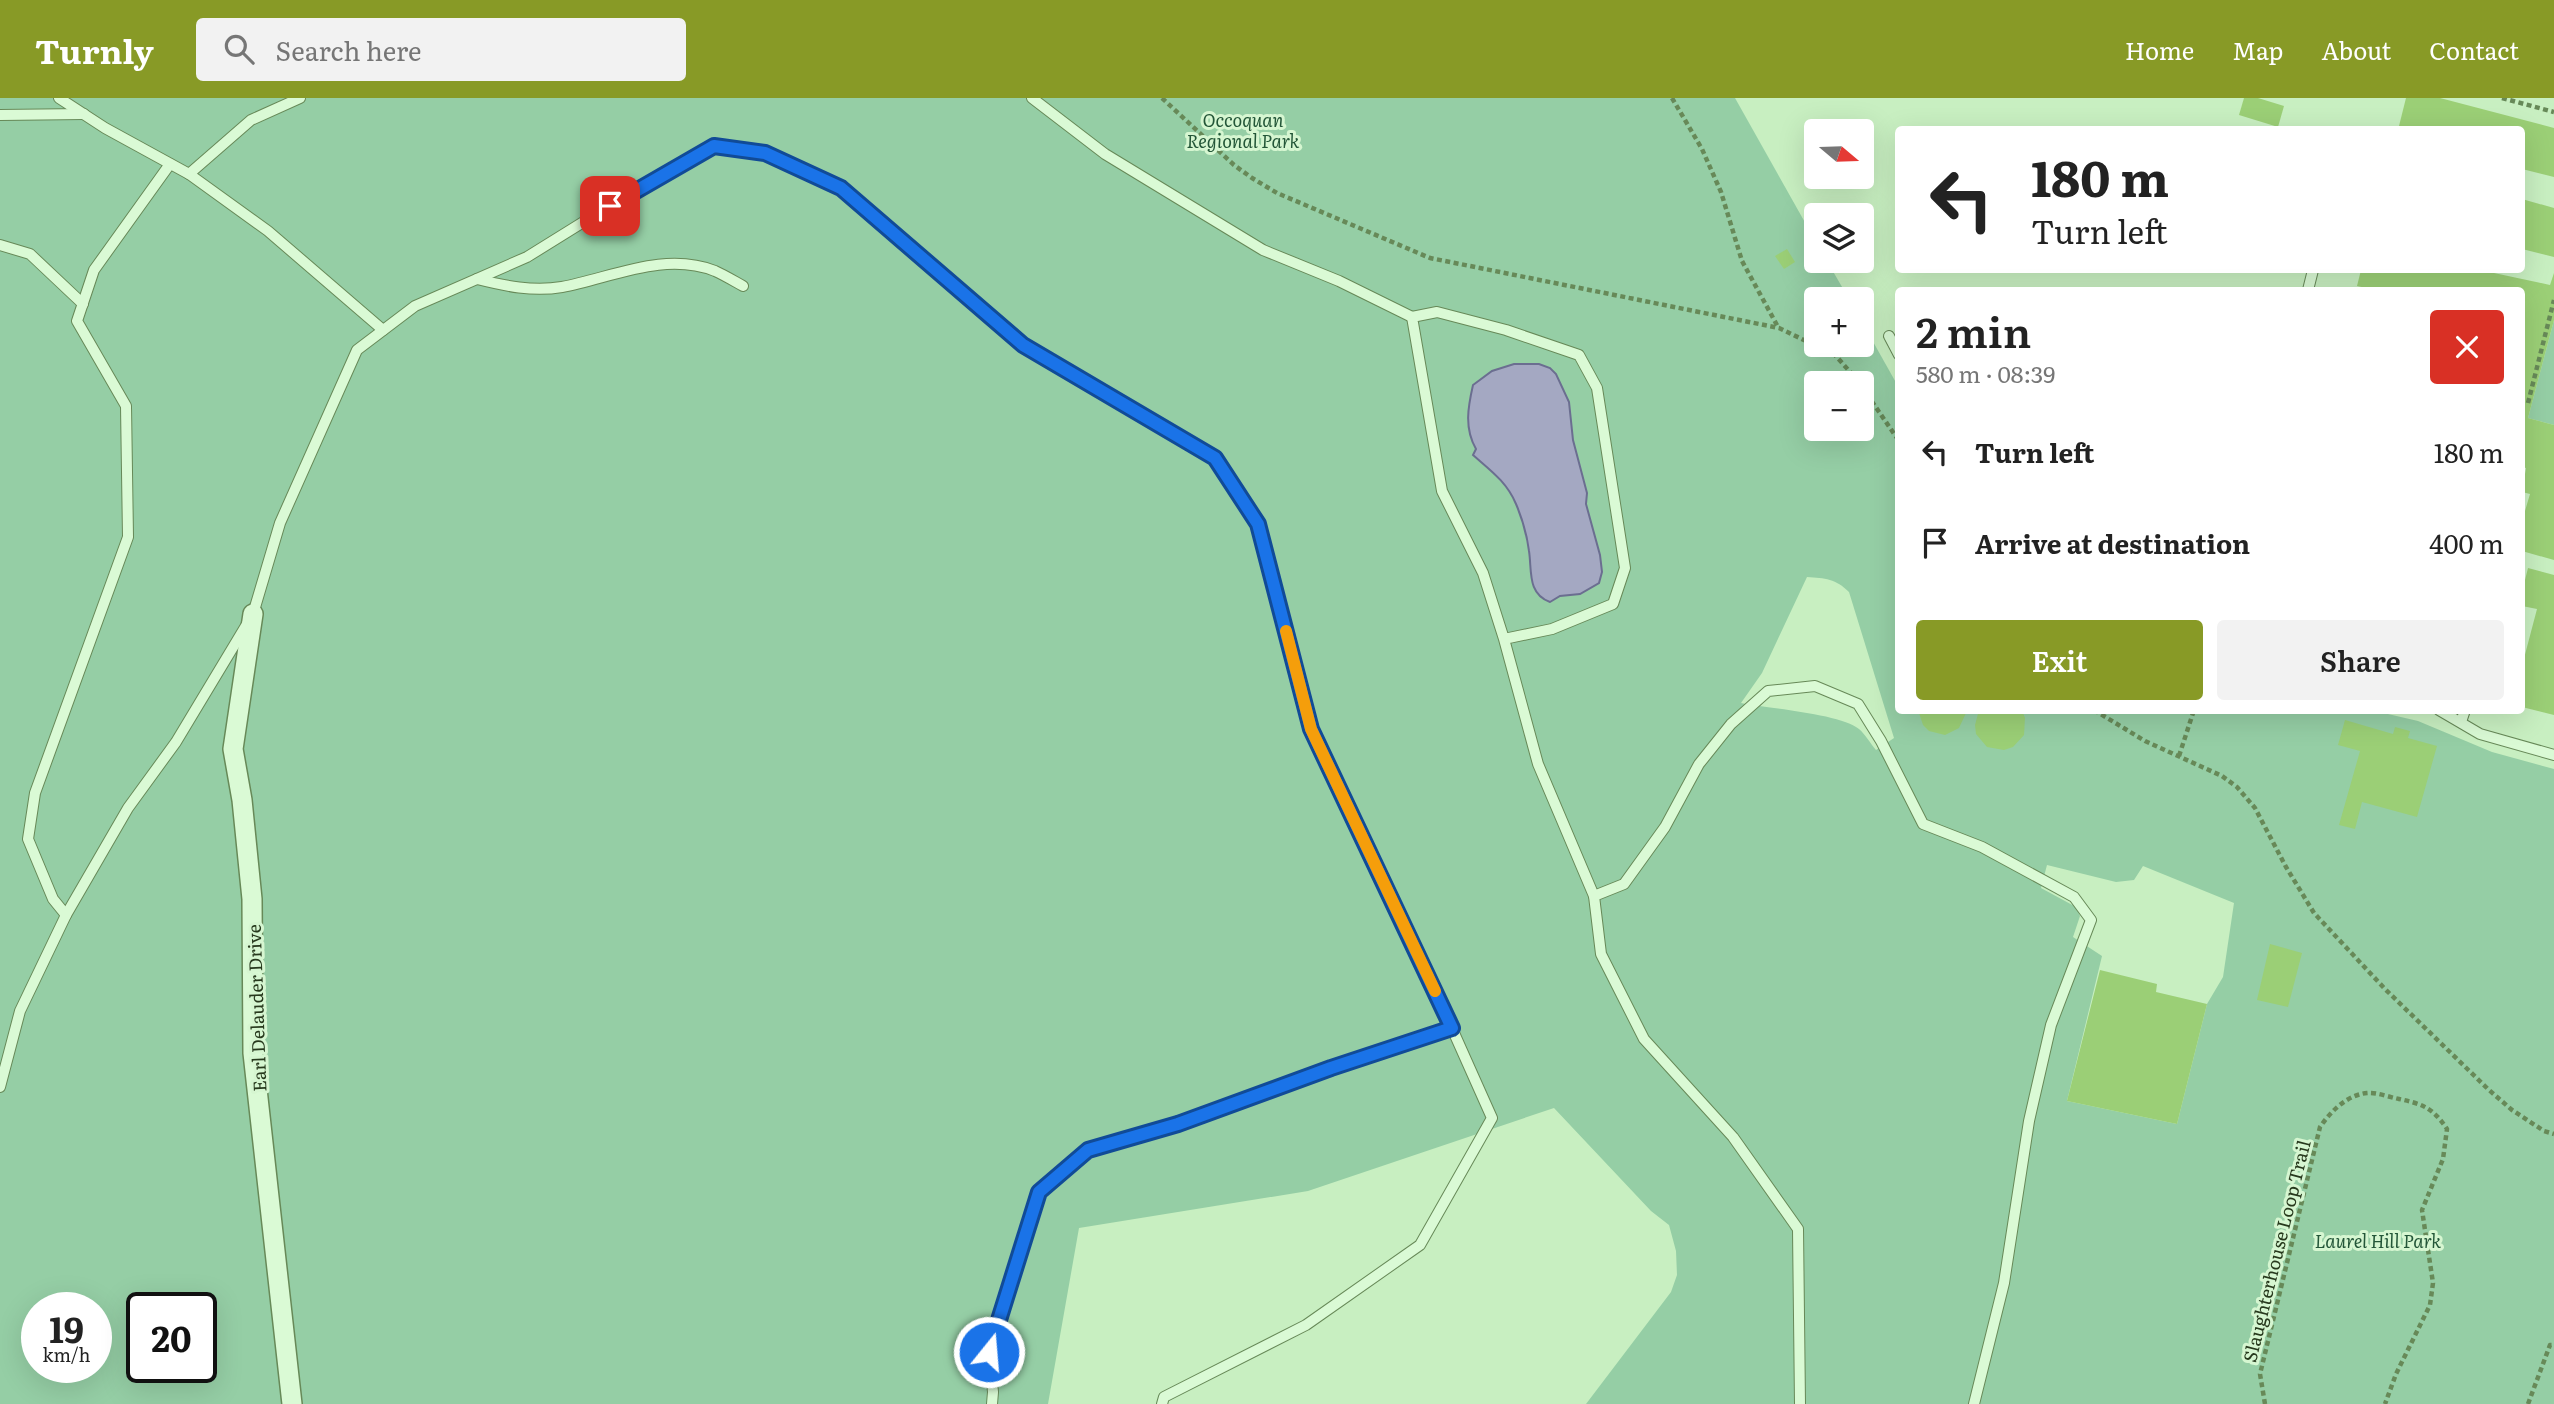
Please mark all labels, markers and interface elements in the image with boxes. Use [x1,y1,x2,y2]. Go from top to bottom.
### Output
search box [196,18,686,81]
text: Turnly [35,25,154,74]
icon: search [220,30,258,68]
text: Search here [276,30,421,69]
text: Home [2125,32,2194,67]
text: Map [2232,32,2283,67]
text: About [2321,32,2391,67]
text: Contact [2429,32,2519,67]
park label: Occoquan Regional Park [1187,106,1300,154]
north arrow [1804,119,1874,189]
map controls [1804,119,1874,441]
text: 180 m [2031,139,2169,212]
icon: left [1916,154,2007,245]
pin [580,176,640,236]
icon: arrive [591,187,629,225]
button: layers [1804,203,1874,273]
text: Turn left [2031,206,2168,254]
button: + [1804,287,1874,357]
text: 2 min [1916,299,2031,361]
button: close [2430,310,2504,384]
text: 580 m · 08:39 [1916,356,2055,390]
button: − [1804,371,1874,441]
text: Turn left [1975,432,2094,471]
text: 180 m [2434,432,2504,471]
icon: left [1916,433,1954,471]
text: Arrive at destination [1975,523,2250,562]
text: 400 m [2429,523,2504,562]
icon: arrive [1916,524,1954,562]
button: Exit [1916,620,2203,700]
button: Share [2217,620,2504,700]
street label: Earl Delauder Drive [240,924,272,1092]
street label: Slaughterhouse Loop Trail [2235,1137,2317,1365]
park label: Laurel Hill Park [2315,1227,2441,1254]
speed limit sign: 20 [126,1292,217,1383]
text: 19 [49,1302,84,1354]
position arrow [952,1315,1026,1389]
text: km/h [43,1341,90,1368]

